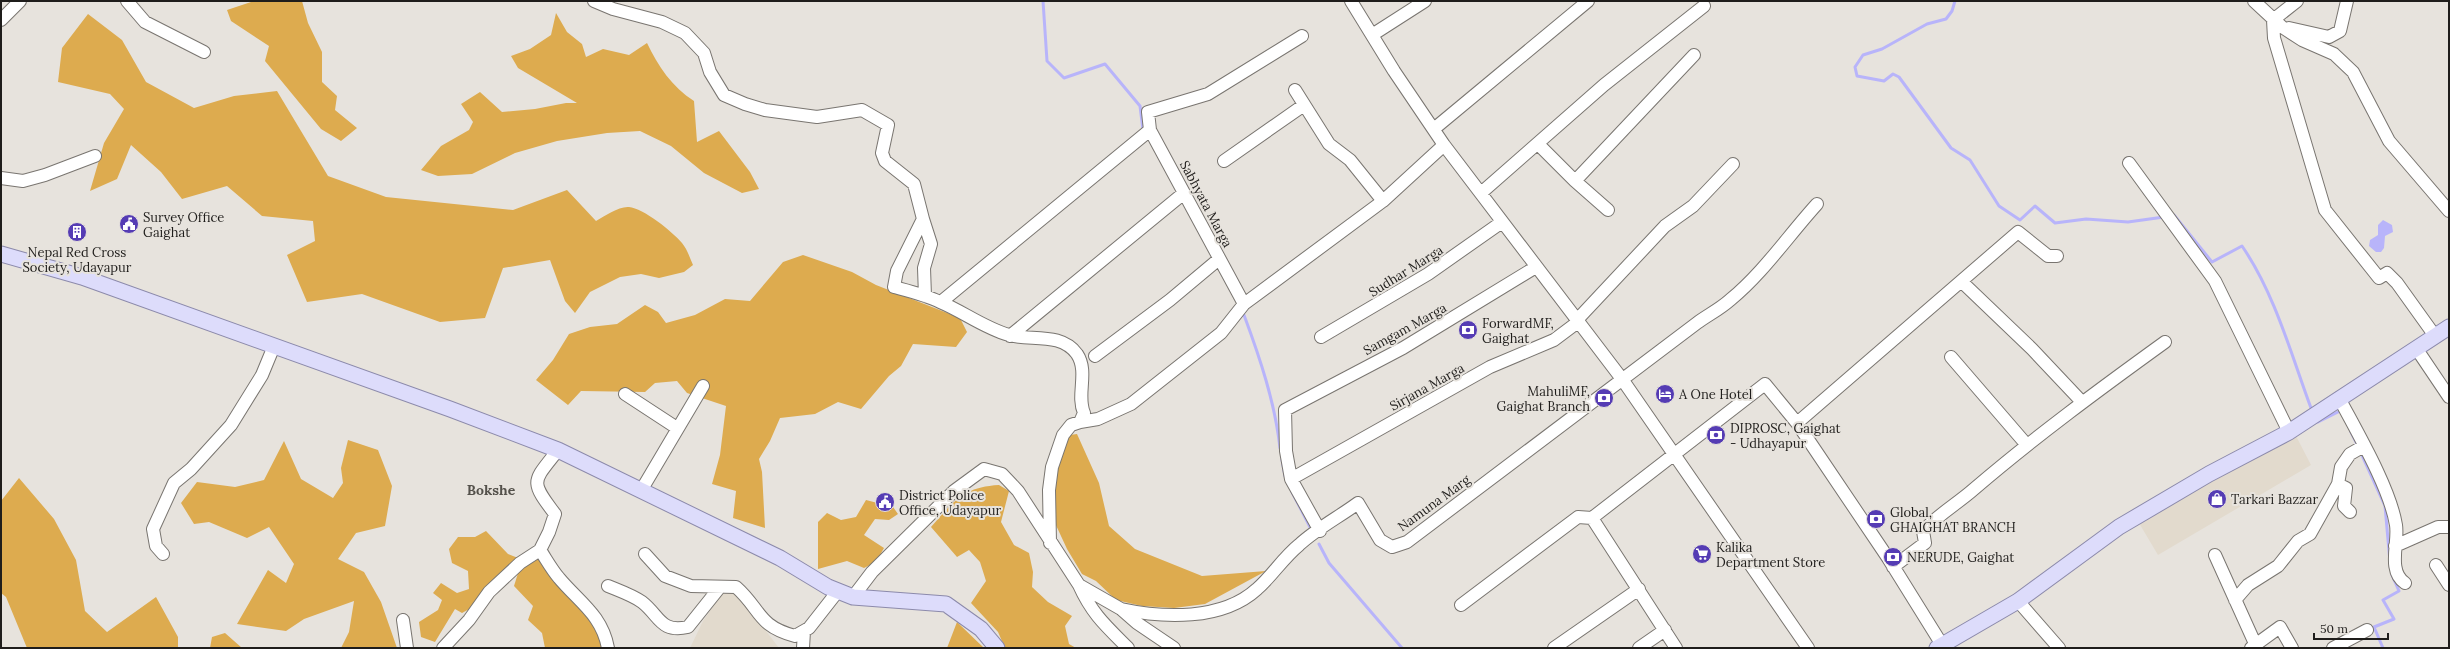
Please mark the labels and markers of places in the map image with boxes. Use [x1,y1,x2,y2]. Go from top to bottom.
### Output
place label: Survey Office Gaighat [143,209,224,241]
public building icon: Survey Office Gaighat [118,213,140,235]
building icon: Nepal Red Cross Society, Udayapur [66,221,88,243]
place label: Nepal Red Cross Society, Udayapur [22,244,132,276]
place label: ForwardMF, Gaighat [1482,315,1554,347]
bank icon: ForwardMF, Gaighat [1457,319,1479,341]
place label: MahuliMF, Gaighat Branch [1497,383,1590,415]
hotel icon: A One Hotel [1654,383,1676,405]
place label: A One Hotel [1678,386,1753,403]
bank icon: MahuliMF, Gaighat Branch [1593,387,1615,409]
place label: DIPROSC, Gaighat - Udhayapur [1730,420,1841,452]
bank icon: DIPROSC, Gaighat - Udhayapur [1705,424,1727,446]
place label: District Police Office, Udayapur [899,487,1002,519]
shop icon: Tarkari Bazzar [2206,488,2228,510]
public building icon: District Police Office, Udayapur [874,491,896,513]
place label: Tarkari Bazzar [2231,491,2318,508]
place label: Global, GHAIGHAT BRANCH [1890,504,2016,536]
bank icon: Global, GHAIGHAT BRANCH [1865,508,1887,530]
place label: Kalika Department Store [1716,539,1825,571]
supermarket icon: Kalika Department Store [1691,543,1713,565]
bank icon: NERUDE, Gaighat [1882,546,1904,568]
place label: NERUDE, Gaighat [1907,549,2014,566]

